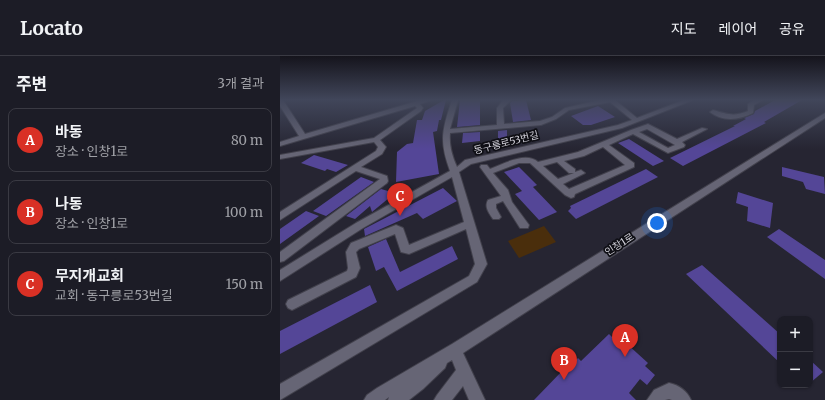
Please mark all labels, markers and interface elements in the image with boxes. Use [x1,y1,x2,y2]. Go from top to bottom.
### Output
text: Locato [20,16,83,40]
text: 지도 [671,20,697,38]
text: 레이어 [719,20,757,38]
text: 공유 [779,20,805,38]
text: 주변 [16,73,47,95]
text: 3개 결과 [218,75,264,92]
text: 바동 [55,122,83,141]
street label: 동구릉로53번길 [472,128,540,157]
text: A [25,132,35,149]
text: 80 m [231,132,263,149]
text: 장소 · 인창1로 [55,143,128,160]
pin: C [387,183,413,216]
text: 나동 [55,194,83,213]
text: B [25,204,35,221]
text: 100 m [225,204,263,221]
your location [647,213,667,233]
text: 장소 · 인창1로 [55,215,128,232]
street label: 인창1로 [602,230,636,259]
text: 무지개교회 [55,266,124,285]
text: C [26,276,34,293]
text: 150 m [226,276,263,293]
text: 교회 · 동구릉로53번길 [55,287,173,304]
map controls [777,316,813,388]
button: + [777,316,813,352]
pin: A [612,324,638,357]
pin: B [551,347,577,380]
button: − [777,352,813,388]

